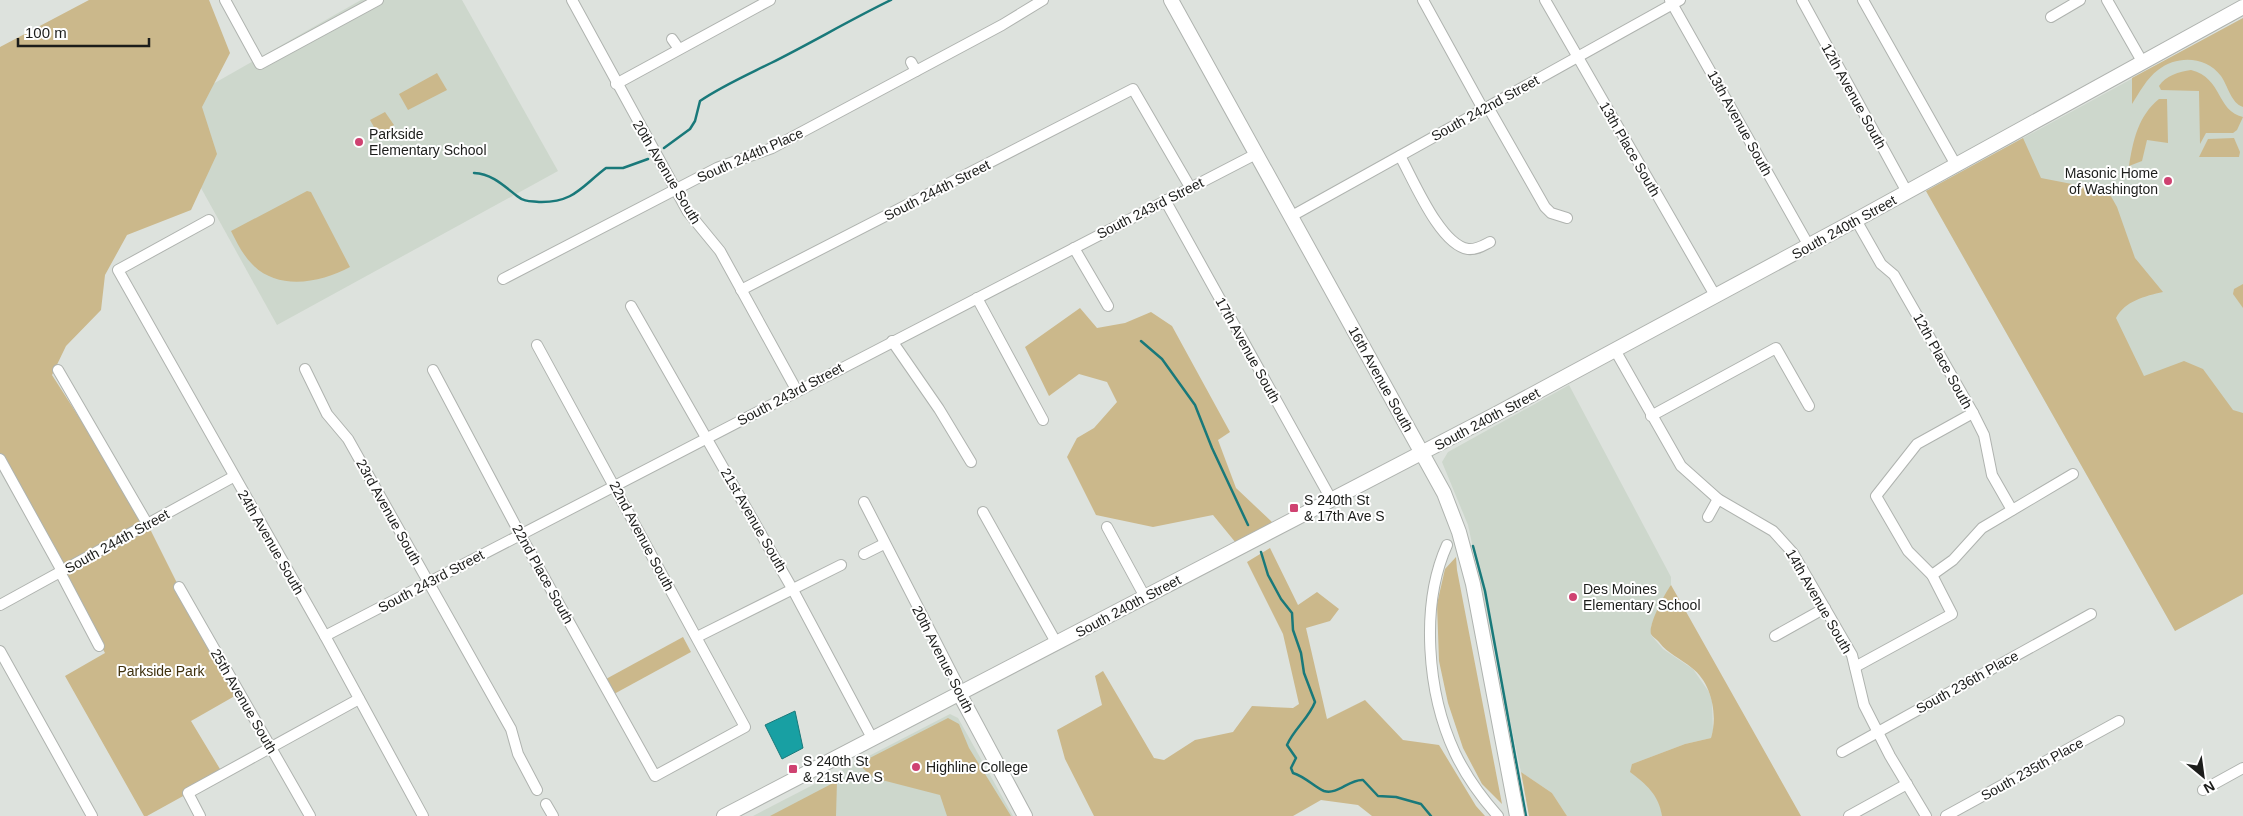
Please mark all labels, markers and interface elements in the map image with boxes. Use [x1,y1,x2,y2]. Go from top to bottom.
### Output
scale bar [18,15,149,47]
text: 100 m [25,24,67,41]
street label: 12th Avenue South [1818,40,1890,152]
street label: 13th Avenue South [1704,67,1776,179]
street label: South 242nd Street [1428,72,1542,144]
street label: 13th Place South [1596,99,1664,199]
street label: 20th Avenue South [630,117,704,227]
street label: South 244th Place [694,124,806,186]
place label: Parkside Elementary School [369,126,487,158]
marker: Parkside Elementary School [353,136,365,148]
street label: South 244th Street [881,156,993,224]
place label: Masonic Home of Washington [2065,165,2158,197]
street label: South 243rd Street [1094,174,1206,242]
marker: Masonic Home of Washington [2162,175,2174,187]
street label: South 240th Street [1789,192,1899,262]
street label: 17th Avenue South [1212,294,1284,406]
street label: 12th Place South [1910,310,1976,412]
street label: 16th Avenue South [1345,323,1417,435]
street label: South 243rd Street [734,359,846,429]
street label: South 240th Street [1432,384,1542,453]
street label: 23rd Avenue South [353,456,425,568]
street label: 21st Avenue South [718,465,790,575]
street label: 22nd Avenue South [606,478,678,594]
street label: 24th Avenue South [235,487,307,597]
place label: S 240th St & 17th Ave S [1304,492,1385,524]
marker: S 240th St & 17th Ave S [1288,502,1300,514]
street label: South 244th Street [62,506,172,576]
street label: 22nd Place South [509,522,577,626]
street label: South 243rd Street [375,546,487,616]
street label: 14th Avenue South [1783,546,1855,656]
street label: South 240th Street [1073,571,1183,640]
place label: Des Moines Elementary School [1583,581,1701,613]
marker: Des Moines Elementary School [1567,591,1579,603]
street label: 20th Avenue South [909,603,977,715]
street label: 25th Avenue South [208,646,280,756]
street label: South 236th Place [1913,647,2021,717]
park label: Parkside Park [117,663,206,679]
street label: South 235th Place [1978,734,2086,804]
north arrow [2178,751,2228,801]
place label: S 240th St & 21st Ave S [803,753,883,785]
place label: Highline College [926,759,1028,775]
marker: Highline College [910,761,922,773]
marker: S 240th St & 21st Ave S [787,763,799,775]
text: N [2201,778,2218,797]

